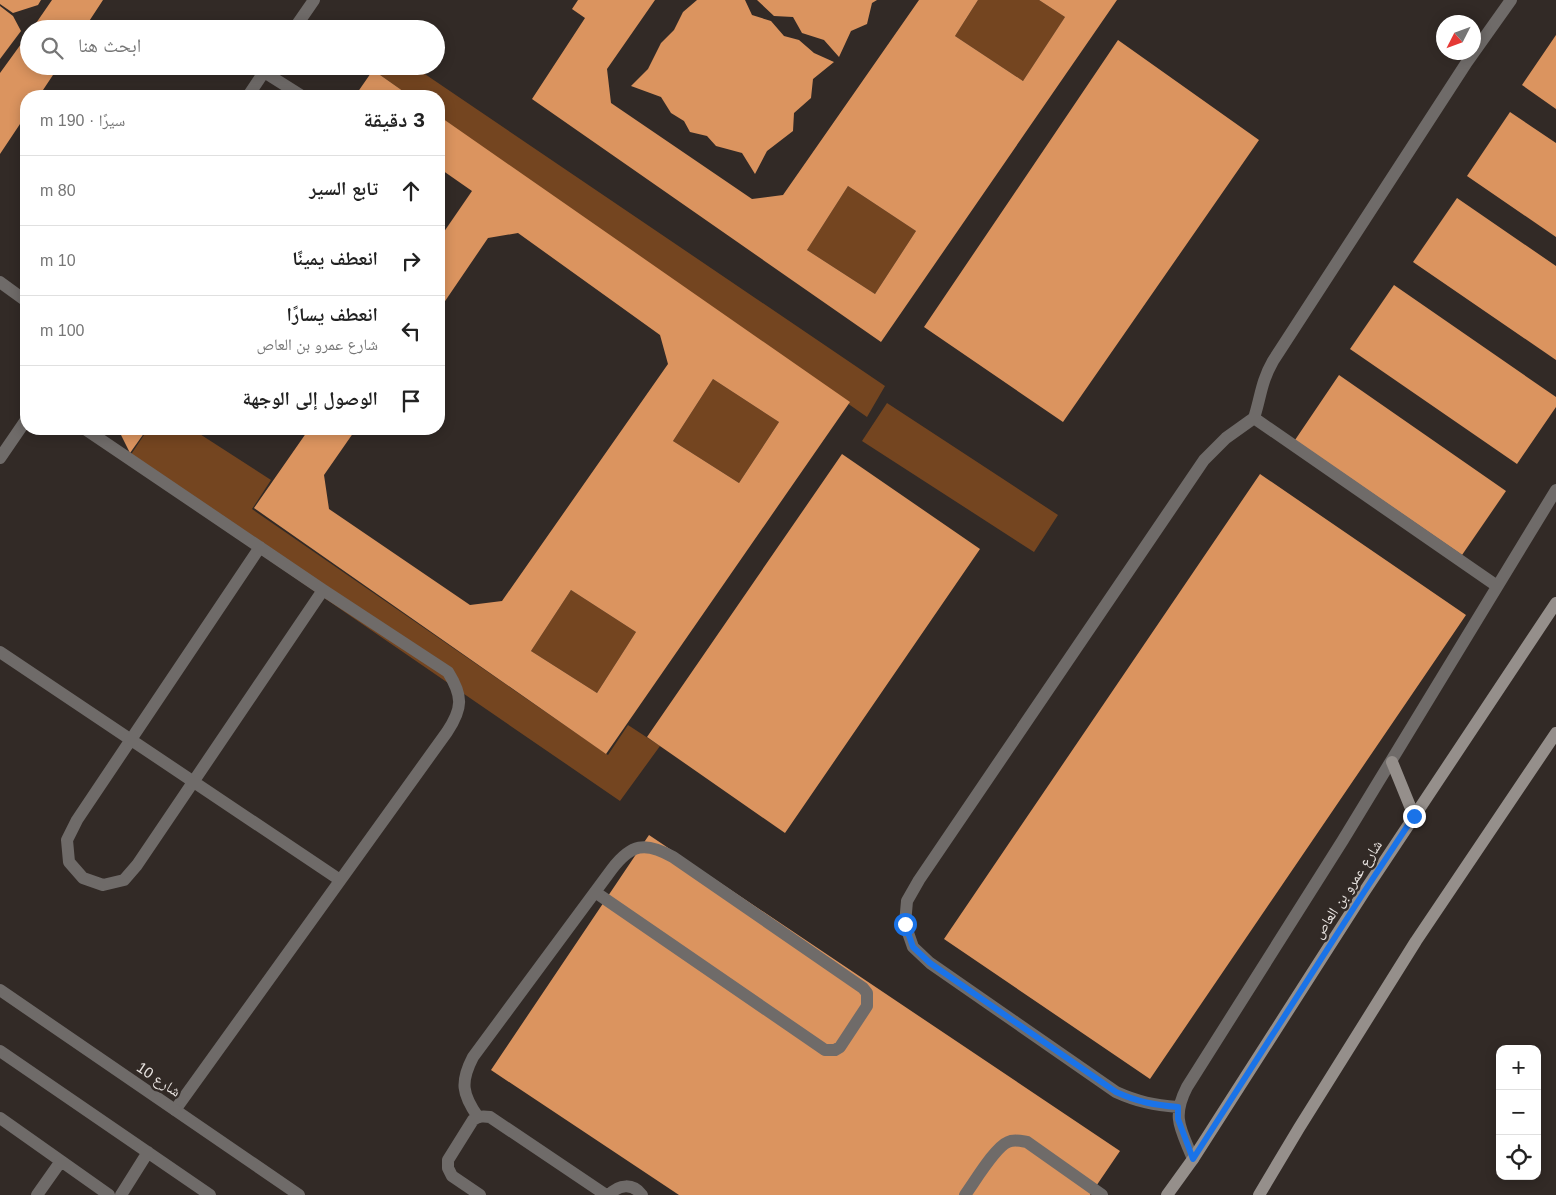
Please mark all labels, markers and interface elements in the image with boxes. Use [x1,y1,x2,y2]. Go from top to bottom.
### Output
north arrow [1436,15,1481,60]
search box [20,20,445,75]
icon: search [38,34,66,62]
text: ابحث هنا [78,35,141,56]
text: 3 دقيقة [363,108,425,131]
text: سيرًا · 190 m [40,112,125,129]
icon: ahead [397,177,425,205]
text: تابع السير [309,178,378,199]
text: 80 m [40,182,76,199]
icon: right [397,247,425,275]
text: انعطف يمينًا [292,248,378,269]
text: 10 m [40,252,76,269]
text: انعطف يسارًا [287,304,378,325]
icon: left [397,317,425,345]
text: 100 m [40,322,84,339]
text: شارع عمرو بن العاص [256,336,378,353]
icon: arrive [397,387,425,415]
text: الوصول إلى الوجهة [242,388,378,409]
route end [1403,805,1426,828]
street label: شارع عمرو بن العاص [1309,836,1387,943]
route start [894,913,917,936]
map controls [1496,1045,1541,1180]
button: + [1496,1045,1541,1090]
street label: شارع 10 [133,1058,184,1102]
button: − [1496,1090,1541,1135]
button: locate [1496,1135,1541,1180]

